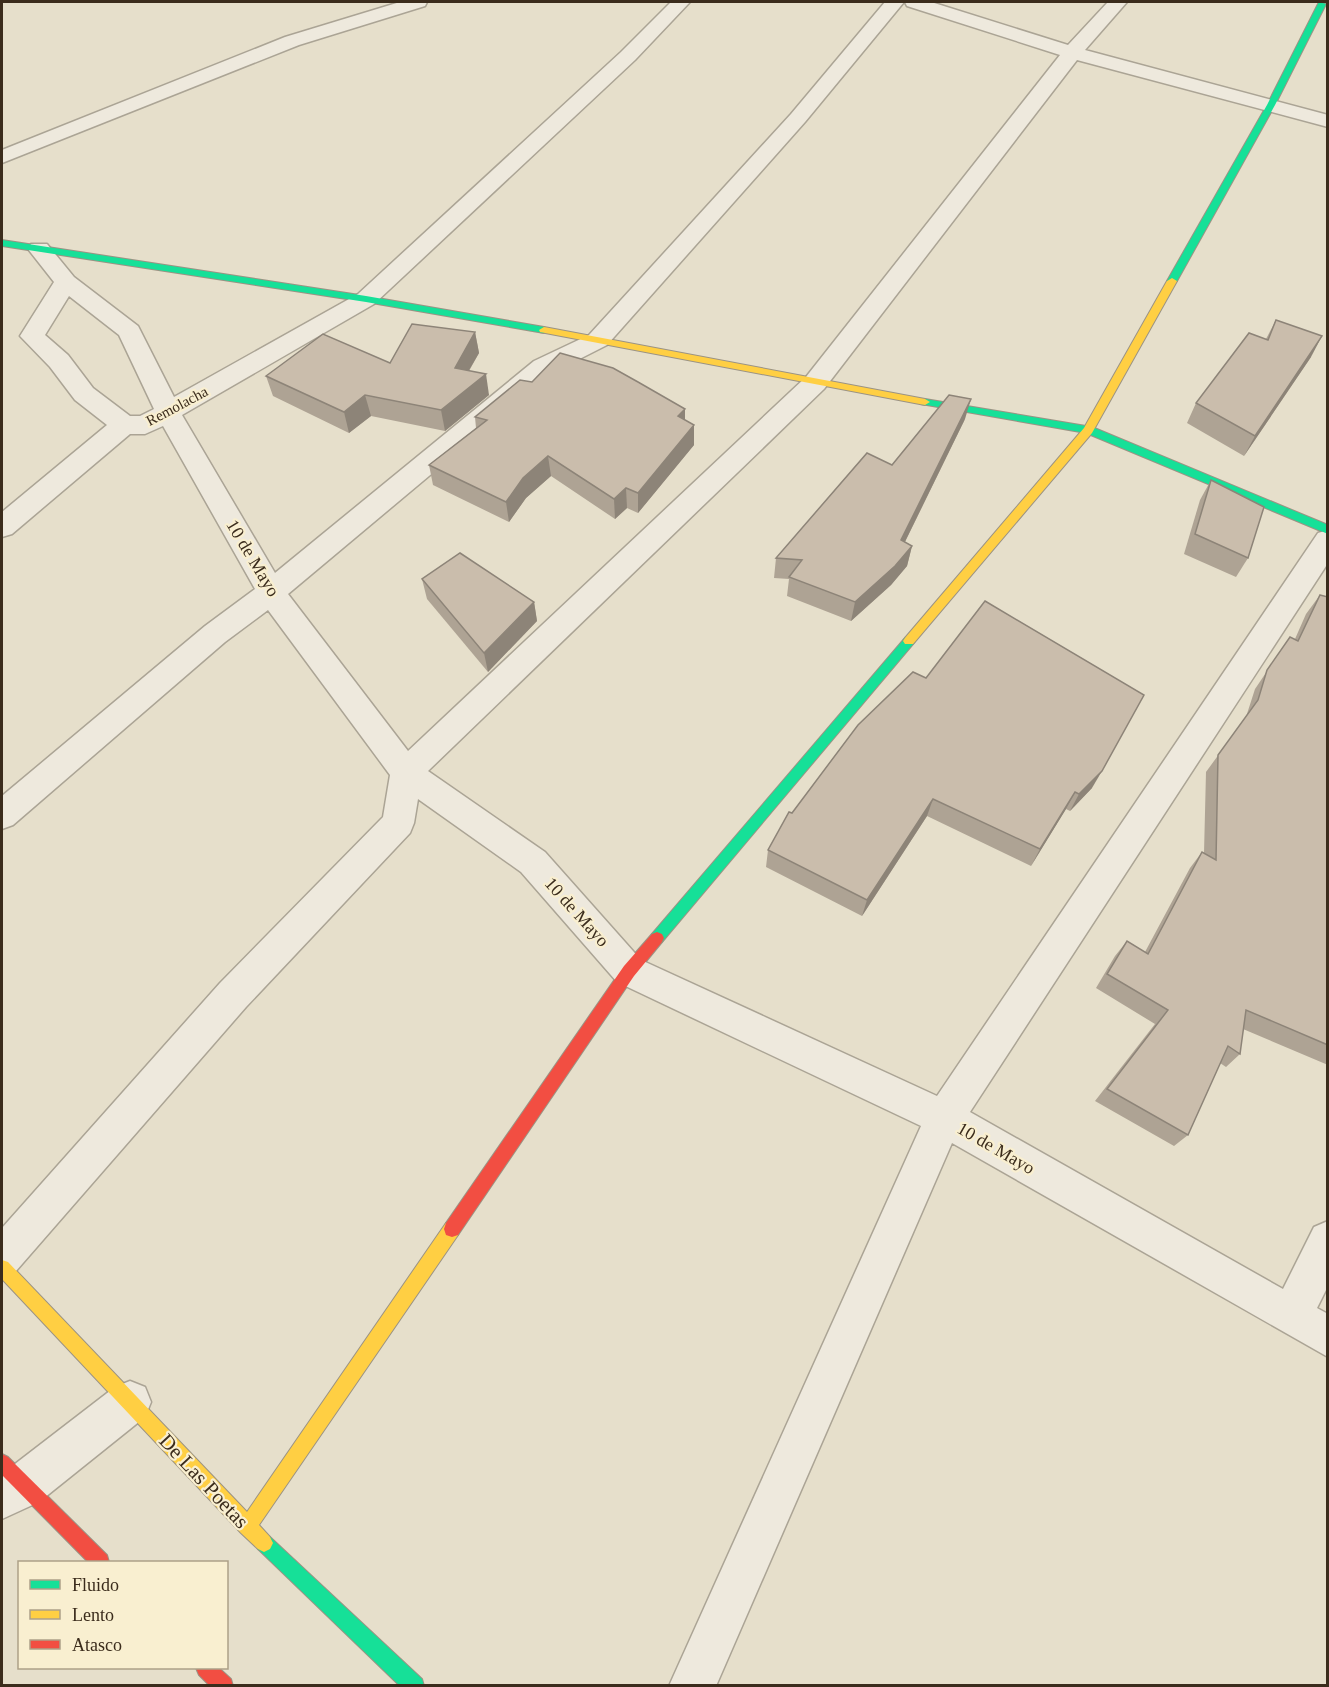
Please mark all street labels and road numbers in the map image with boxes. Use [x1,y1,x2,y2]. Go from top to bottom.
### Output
street label: Remolacha [143,383,211,429]
street label: 10 de Mayo [222,516,284,600]
street label: 10 de Mayo [541,873,613,951]
street label: 10 de Mayo [954,1118,1038,1178]
street label: De Las Poetas [154,1429,254,1533]

